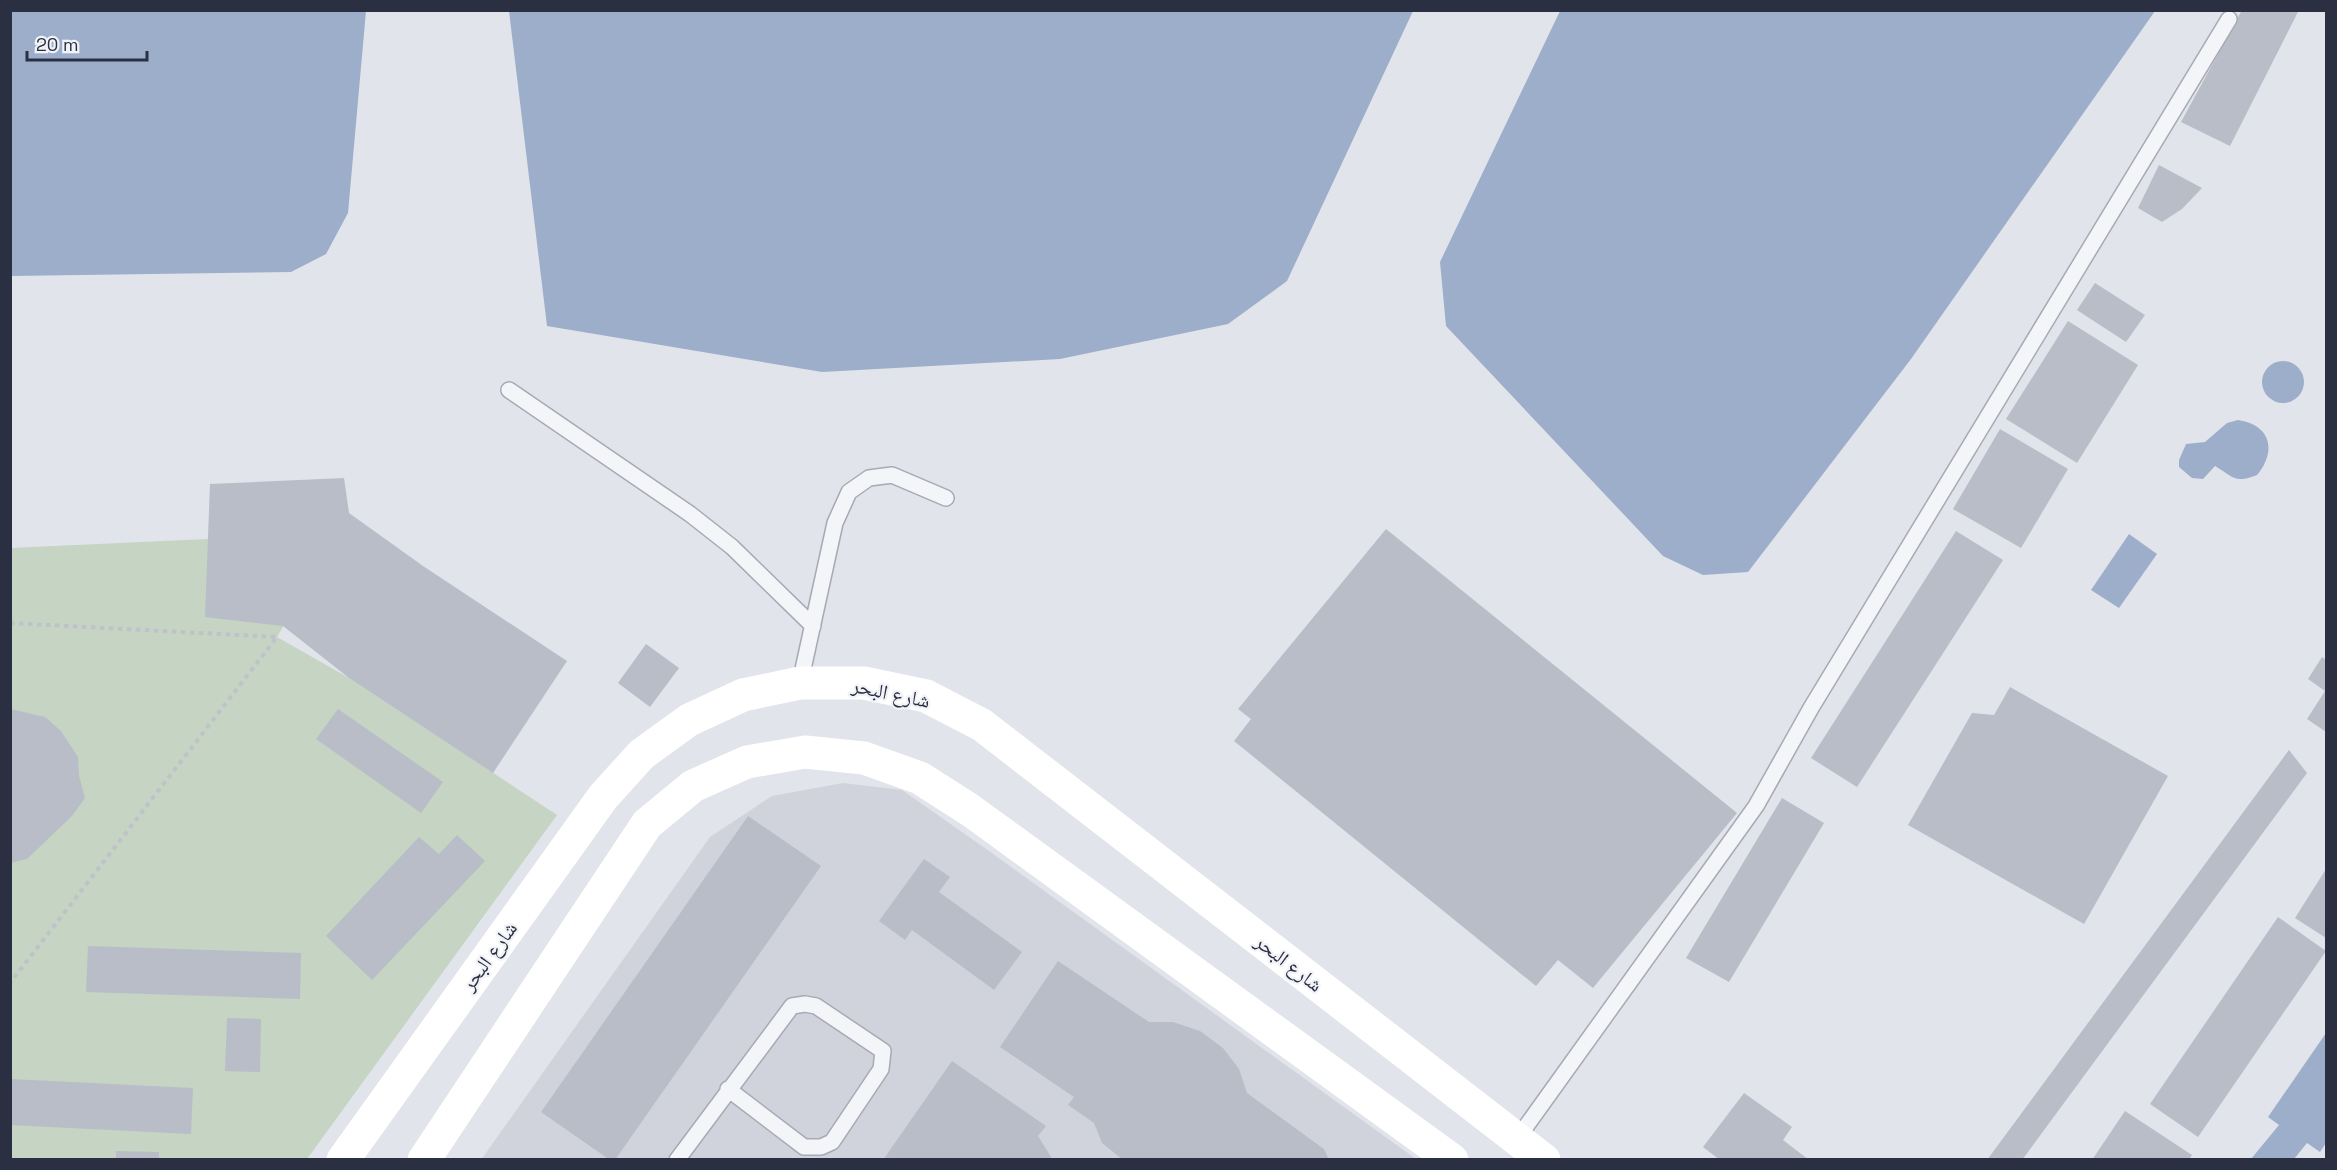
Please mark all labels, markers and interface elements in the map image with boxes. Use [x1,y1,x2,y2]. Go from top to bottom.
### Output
scale bar [27,24,147,62]
text: 20 m [36,33,79,56]
street label: شارع البحر [848,672,933,714]
street label: شارع البحر [455,916,523,997]
street label: شارع البحر [1249,928,1328,998]

